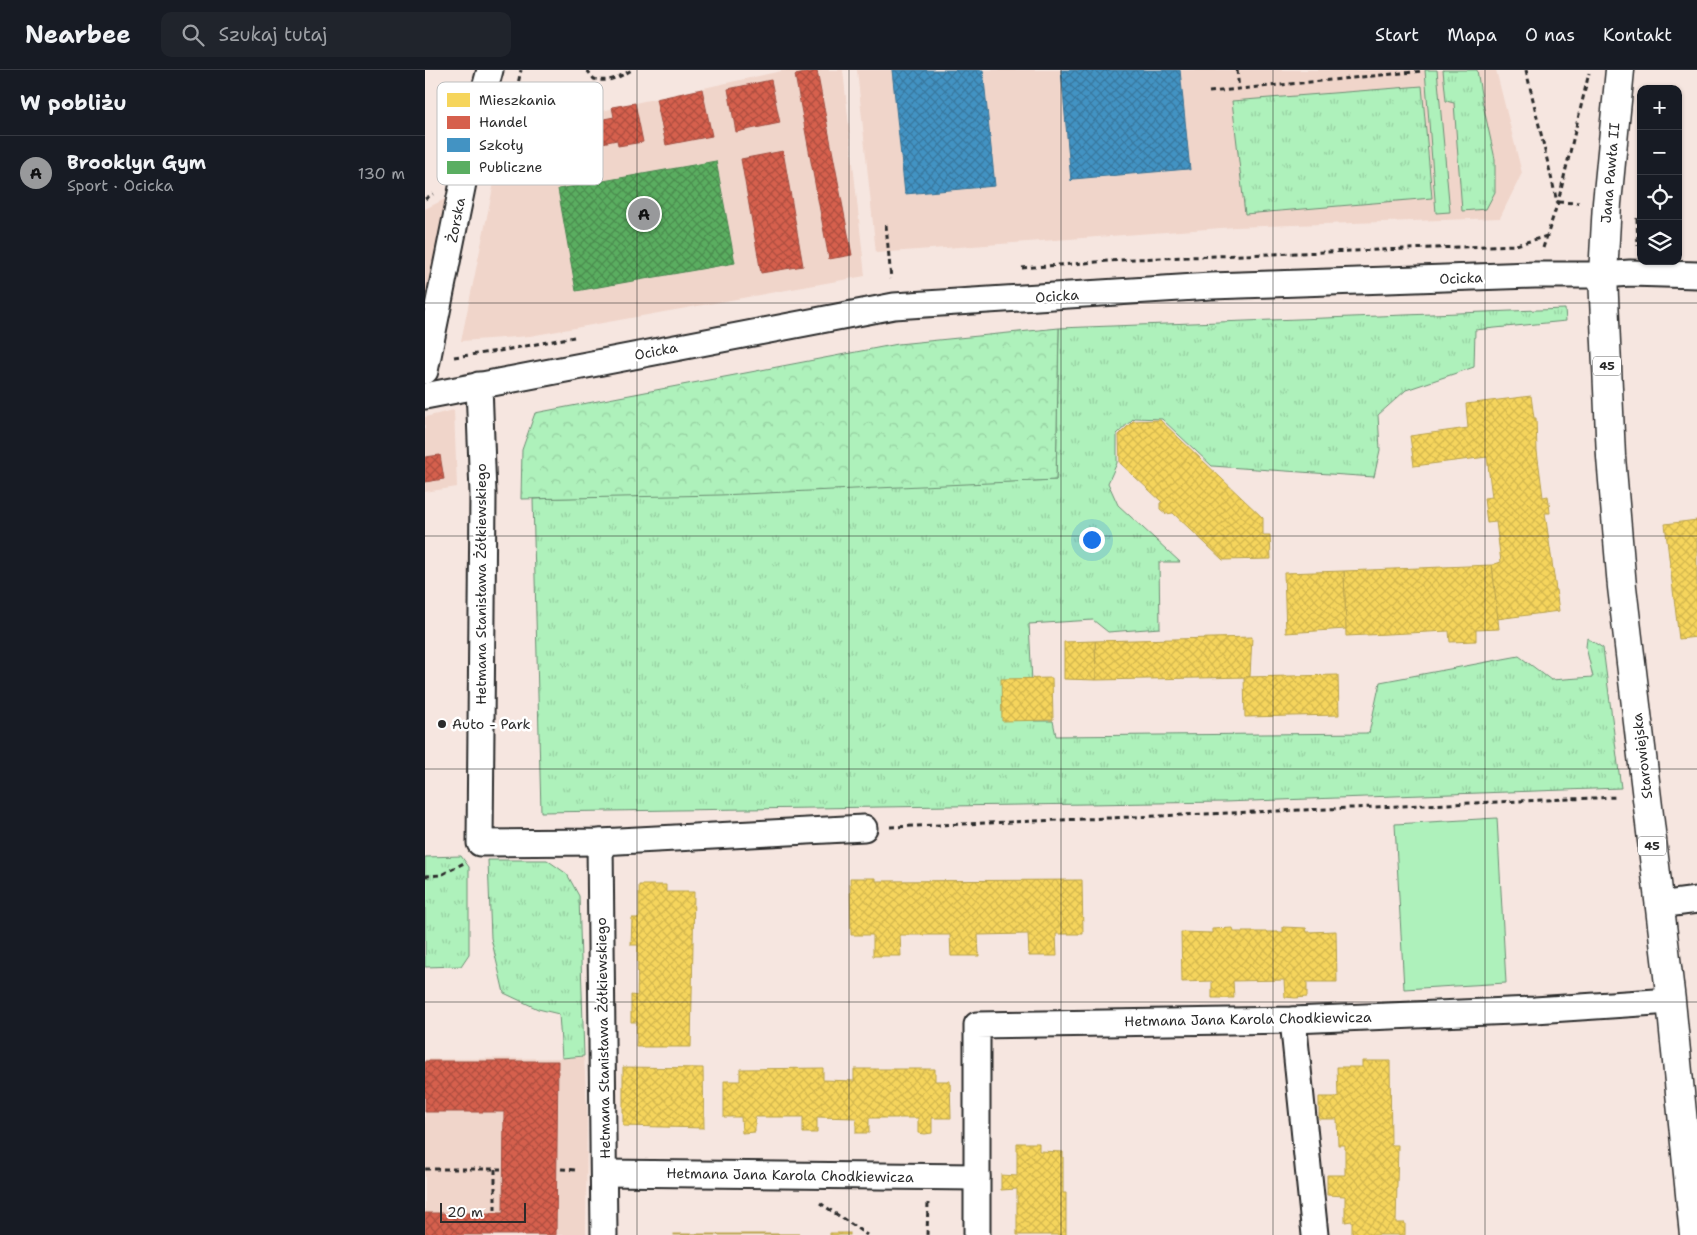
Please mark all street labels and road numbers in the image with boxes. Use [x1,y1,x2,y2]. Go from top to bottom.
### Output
street label: Jana Pawła II [1597,122,1623,224]
street label: Żorska [443,196,469,244]
street label: Ocicka [1439,268,1483,288]
street label: Ocicka [1035,285,1080,306]
street label: Ocicka [633,338,679,364]
road number: 45 [1593,356,1621,376]
street label: Hetmana Stanisława Żółkiewskiego [472,463,490,705]
street label: Starowiejska [1628,712,1656,800]
road number: 45 [1638,836,1666,856]
street label: Hetmana Stanisława Żółkiewskiego [592,917,614,1159]
street label: Hetmana Jana Karola Chodkiewicza [1124,1008,1372,1030]
street label: Hetmana Jana Karola Chodkiewicza [666,1164,914,1186]

